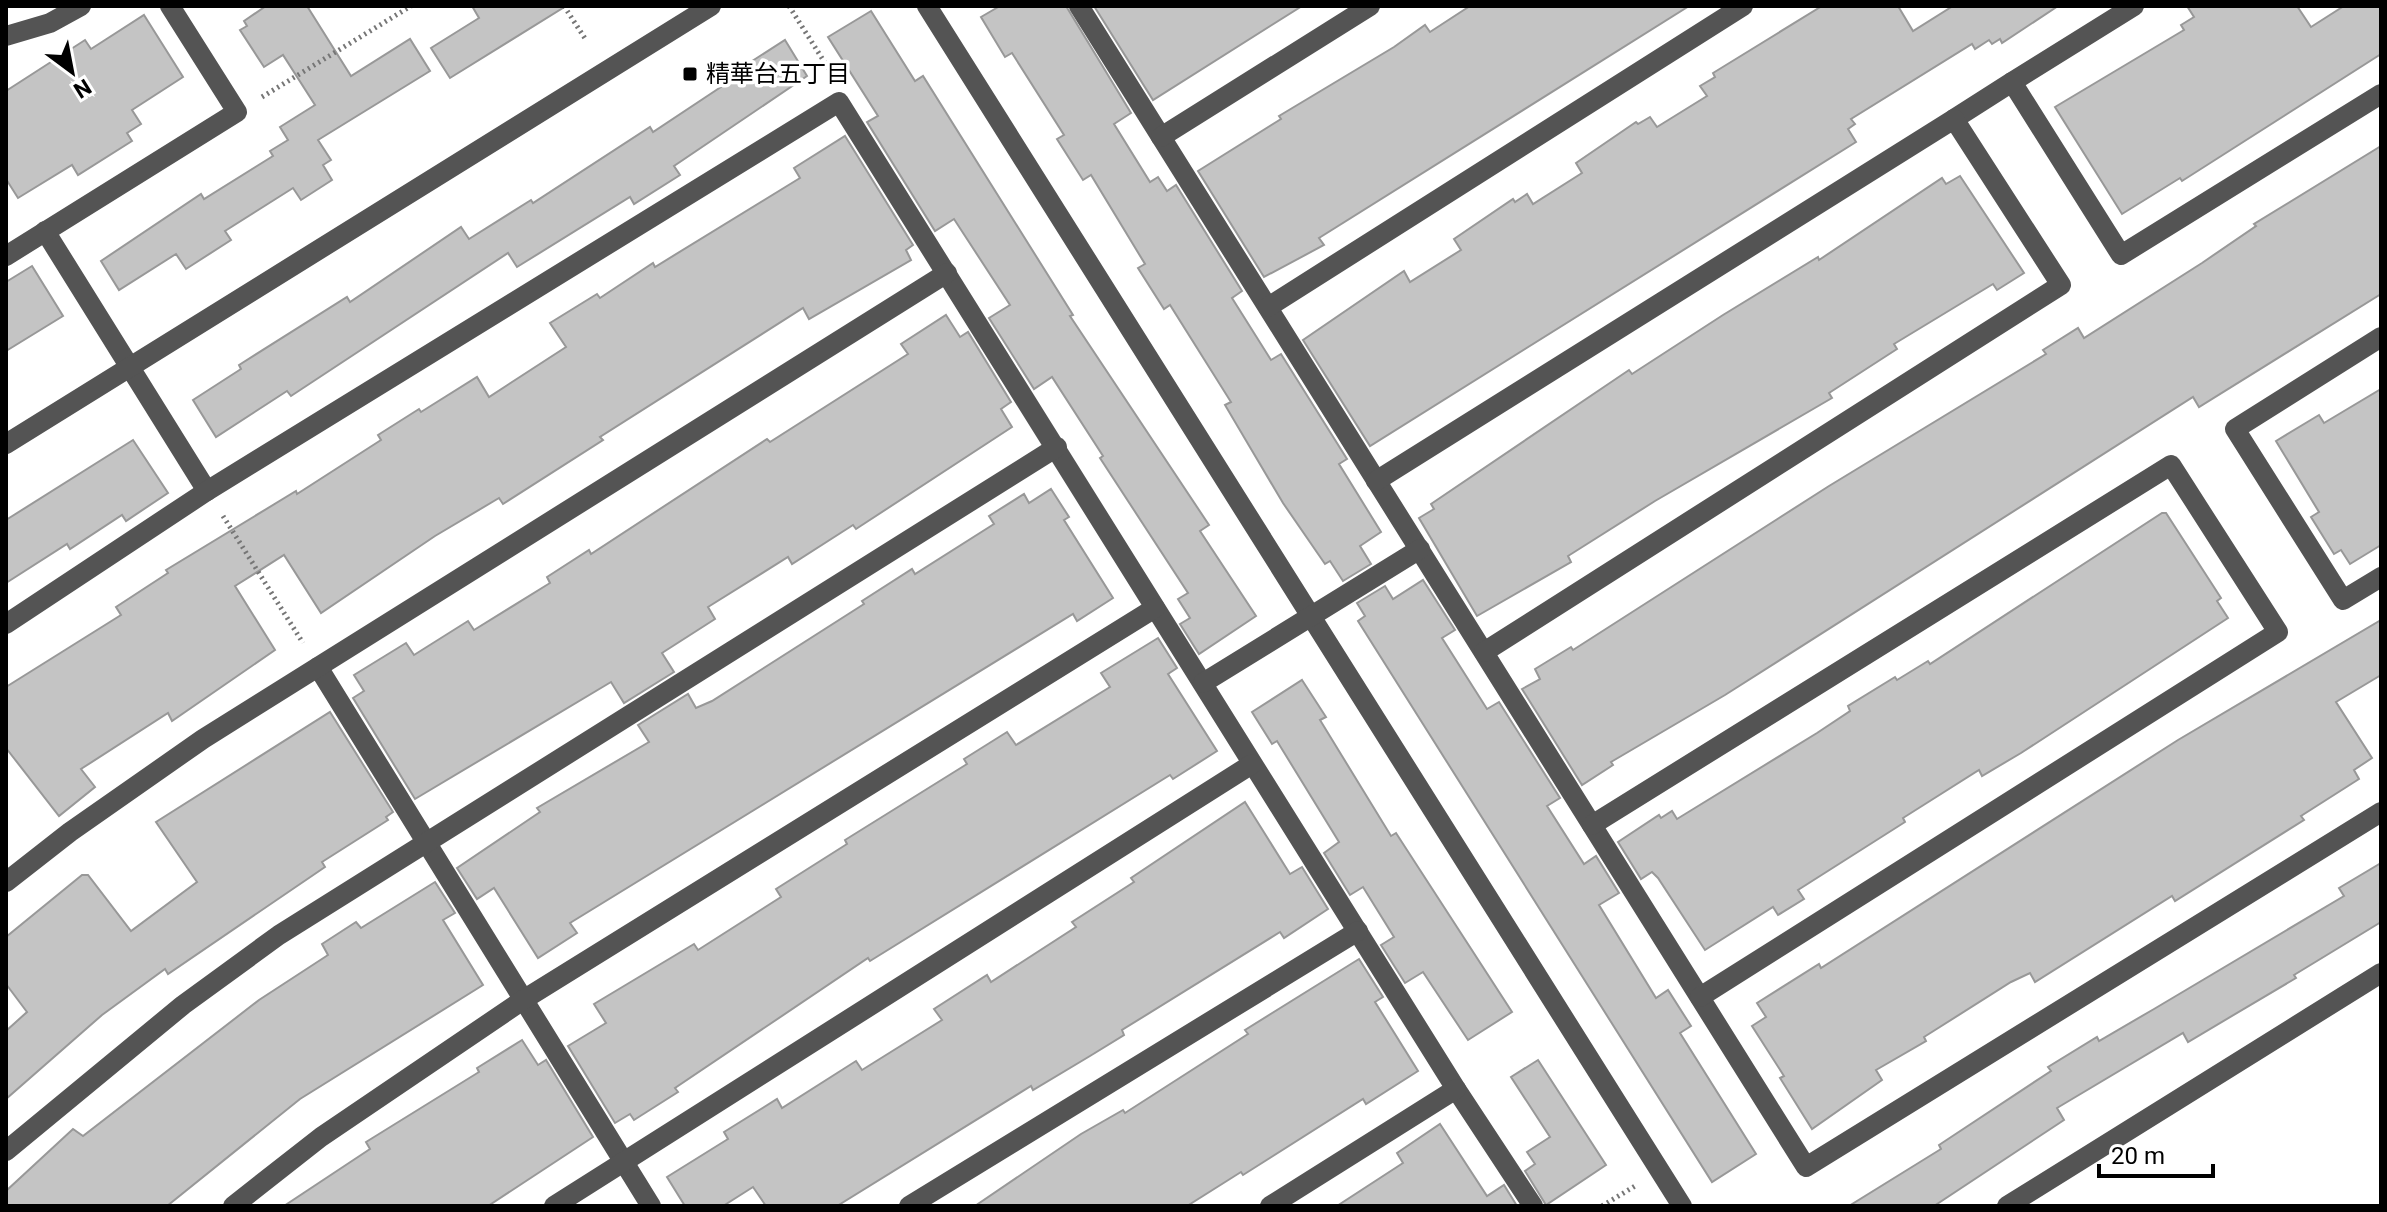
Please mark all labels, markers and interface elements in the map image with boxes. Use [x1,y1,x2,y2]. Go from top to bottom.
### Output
north arrow [32,32,112,112]
place label: 精華台五丁目 [706,60,850,88]
marker: 精華台五丁目 [681,65,699,83]
text: N [69,74,96,103]
scale bar [2099,1128,2213,1178]
text: 20 m [2111,1142,2165,1170]

